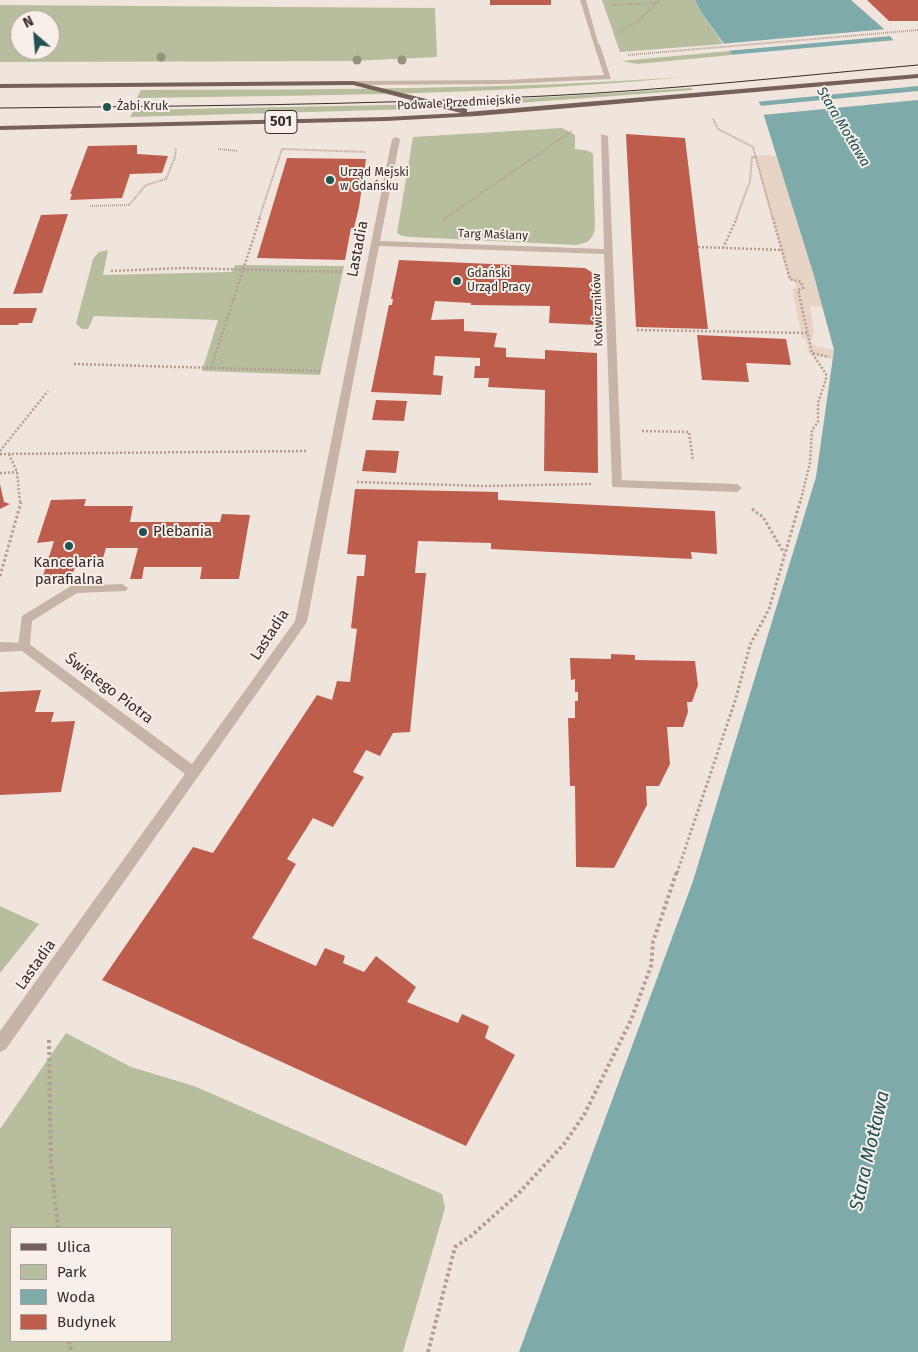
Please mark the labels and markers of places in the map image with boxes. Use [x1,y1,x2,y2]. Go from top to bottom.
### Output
place label: Żabi Kruk [117,100,168,114]
marker: Żabi Kruk [101,101,113,113]
place label: Urząd Mejski w Gdańsku [340,166,409,194]
marker: Urząd Mejski w Gdańsku [324,174,336,186]
place label: Gdański Urząd Pracy [467,267,531,295]
marker: Gdański Urząd Pracy [451,275,463,287]
place label: Plebania [153,523,212,541]
marker: Plebania [137,526,149,538]
marker: Kancelaria parafialna [63,540,75,552]
place label: Kancelaria parafialna [33,554,105,589]

